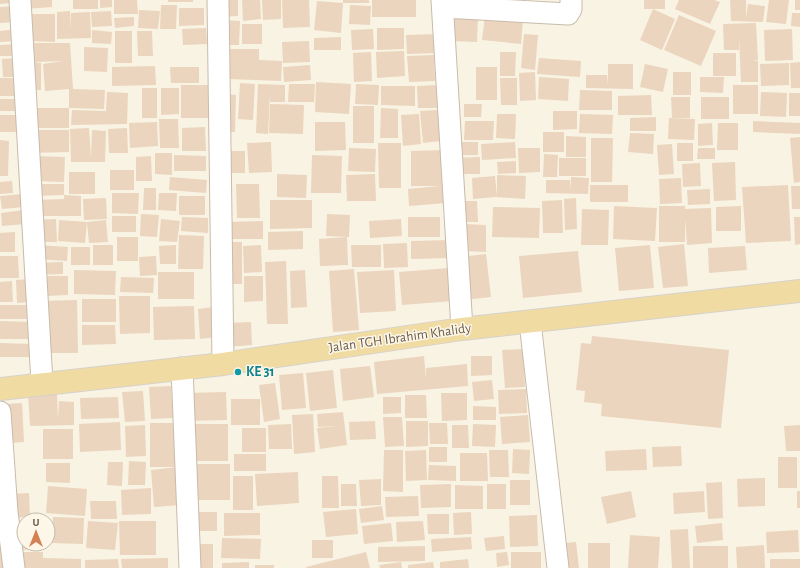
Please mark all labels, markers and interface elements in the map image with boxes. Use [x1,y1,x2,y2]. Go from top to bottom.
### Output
street label: Jalan TGH Ibrahim Khalidy [328,321,472,355]
place label: KE 31 [246,365,275,379]
marker: KE 31 [233,367,243,377]
north arrow [16,512,56,552]
text: U [32,517,40,528]

